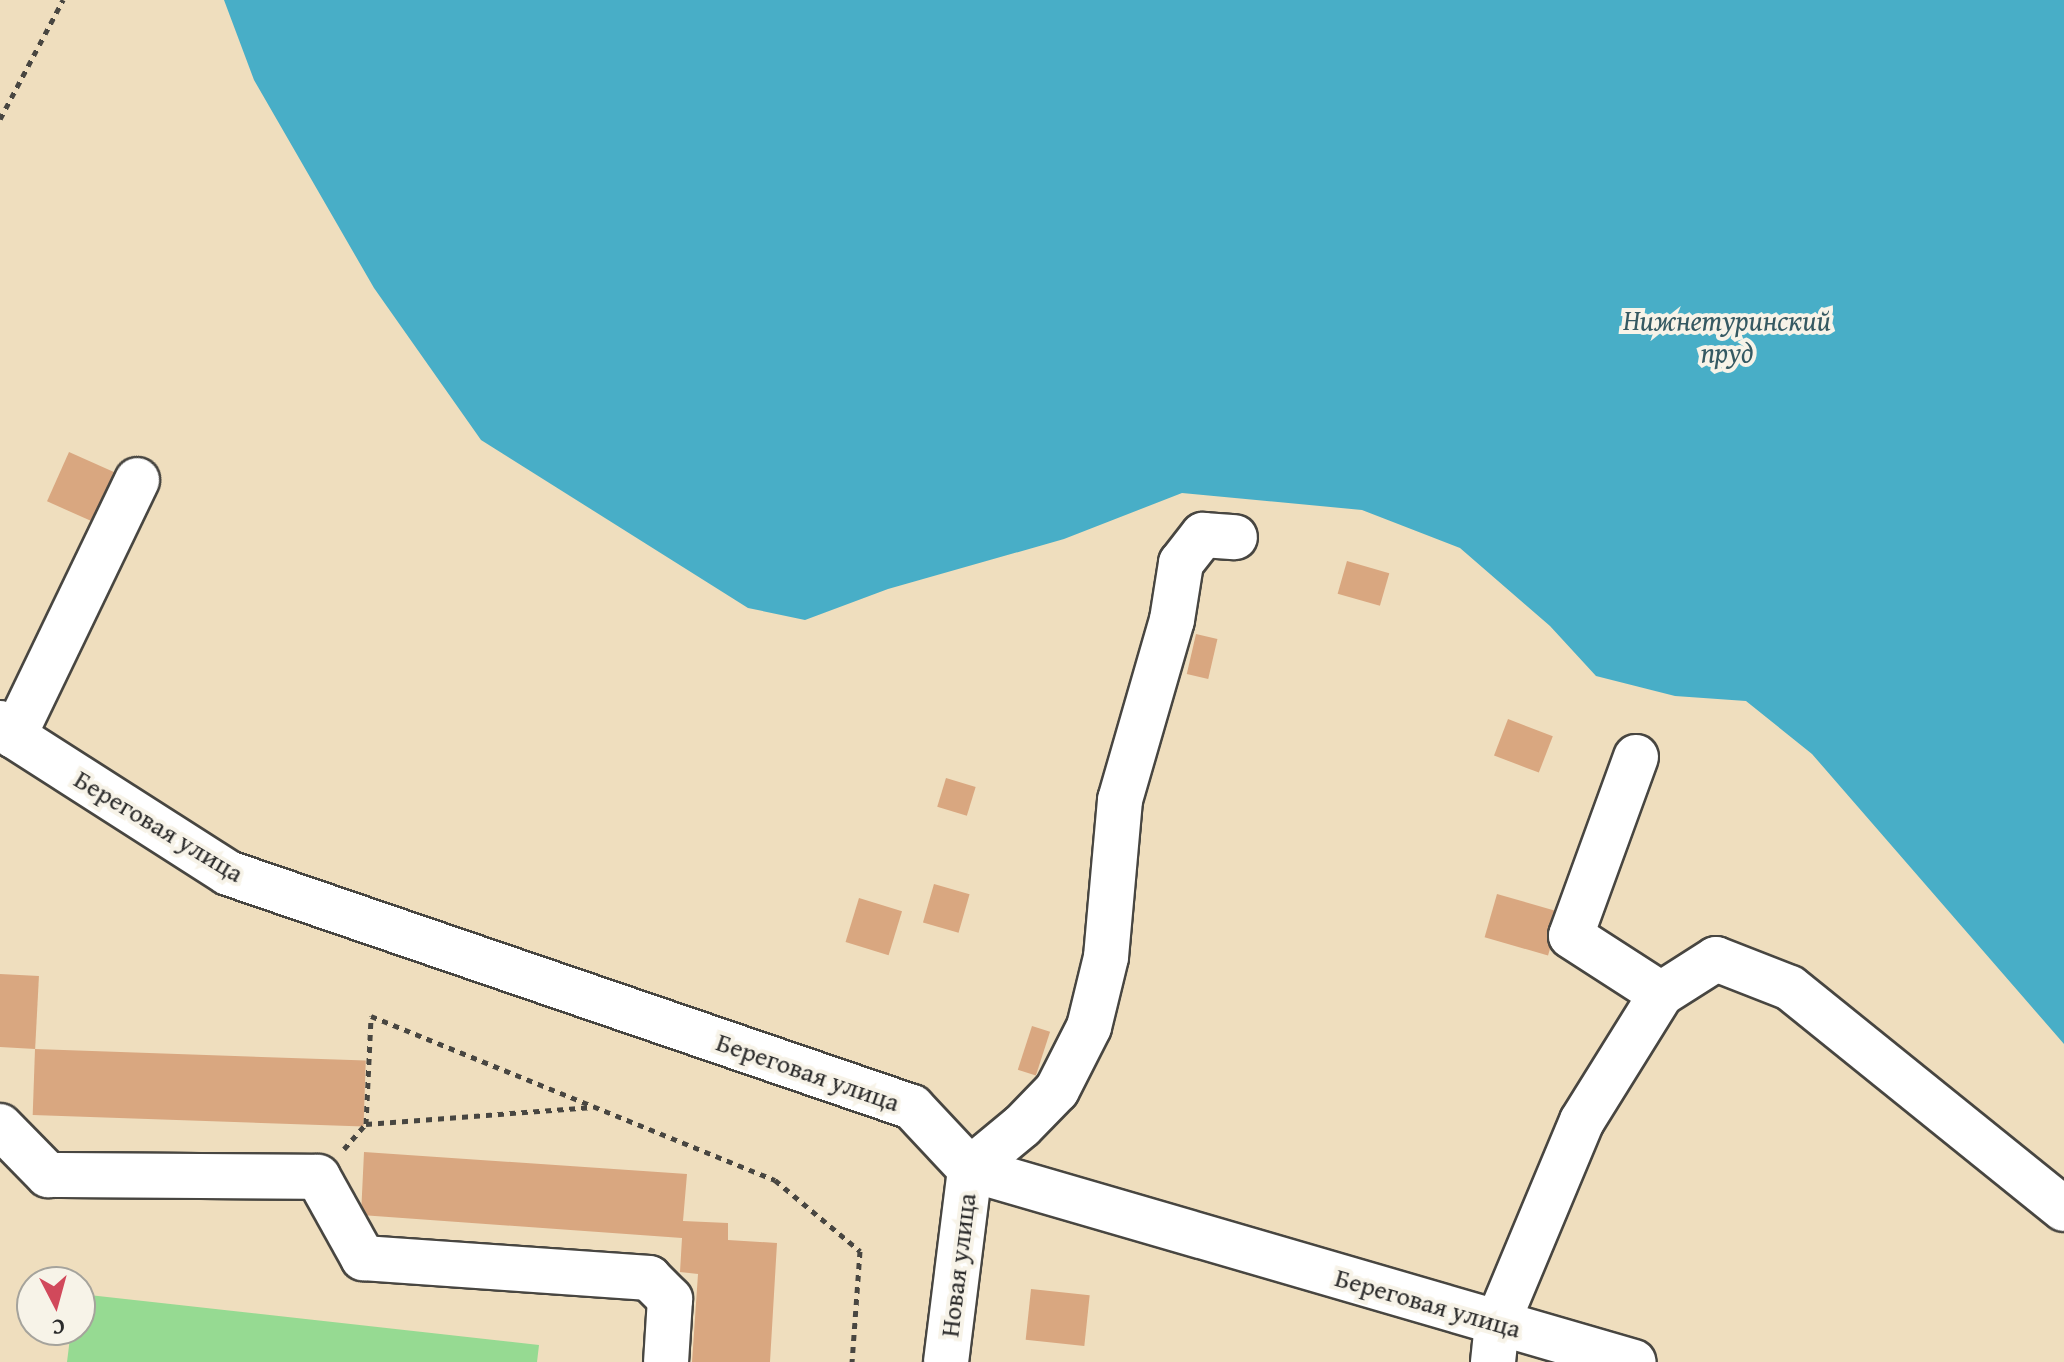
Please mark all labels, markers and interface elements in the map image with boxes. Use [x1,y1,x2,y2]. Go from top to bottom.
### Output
water label: Нижнетуринский пруд [1623,303,1831,369]
street label: Береговая улица [69,763,249,889]
street label: Береговая улица [712,1026,904,1118]
street label: Новая улица [934,1191,982,1339]
street label: Береговая улица [1332,1262,1524,1344]
north arrow [16,1266,96,1346]
text: С [50,1311,66,1344]

